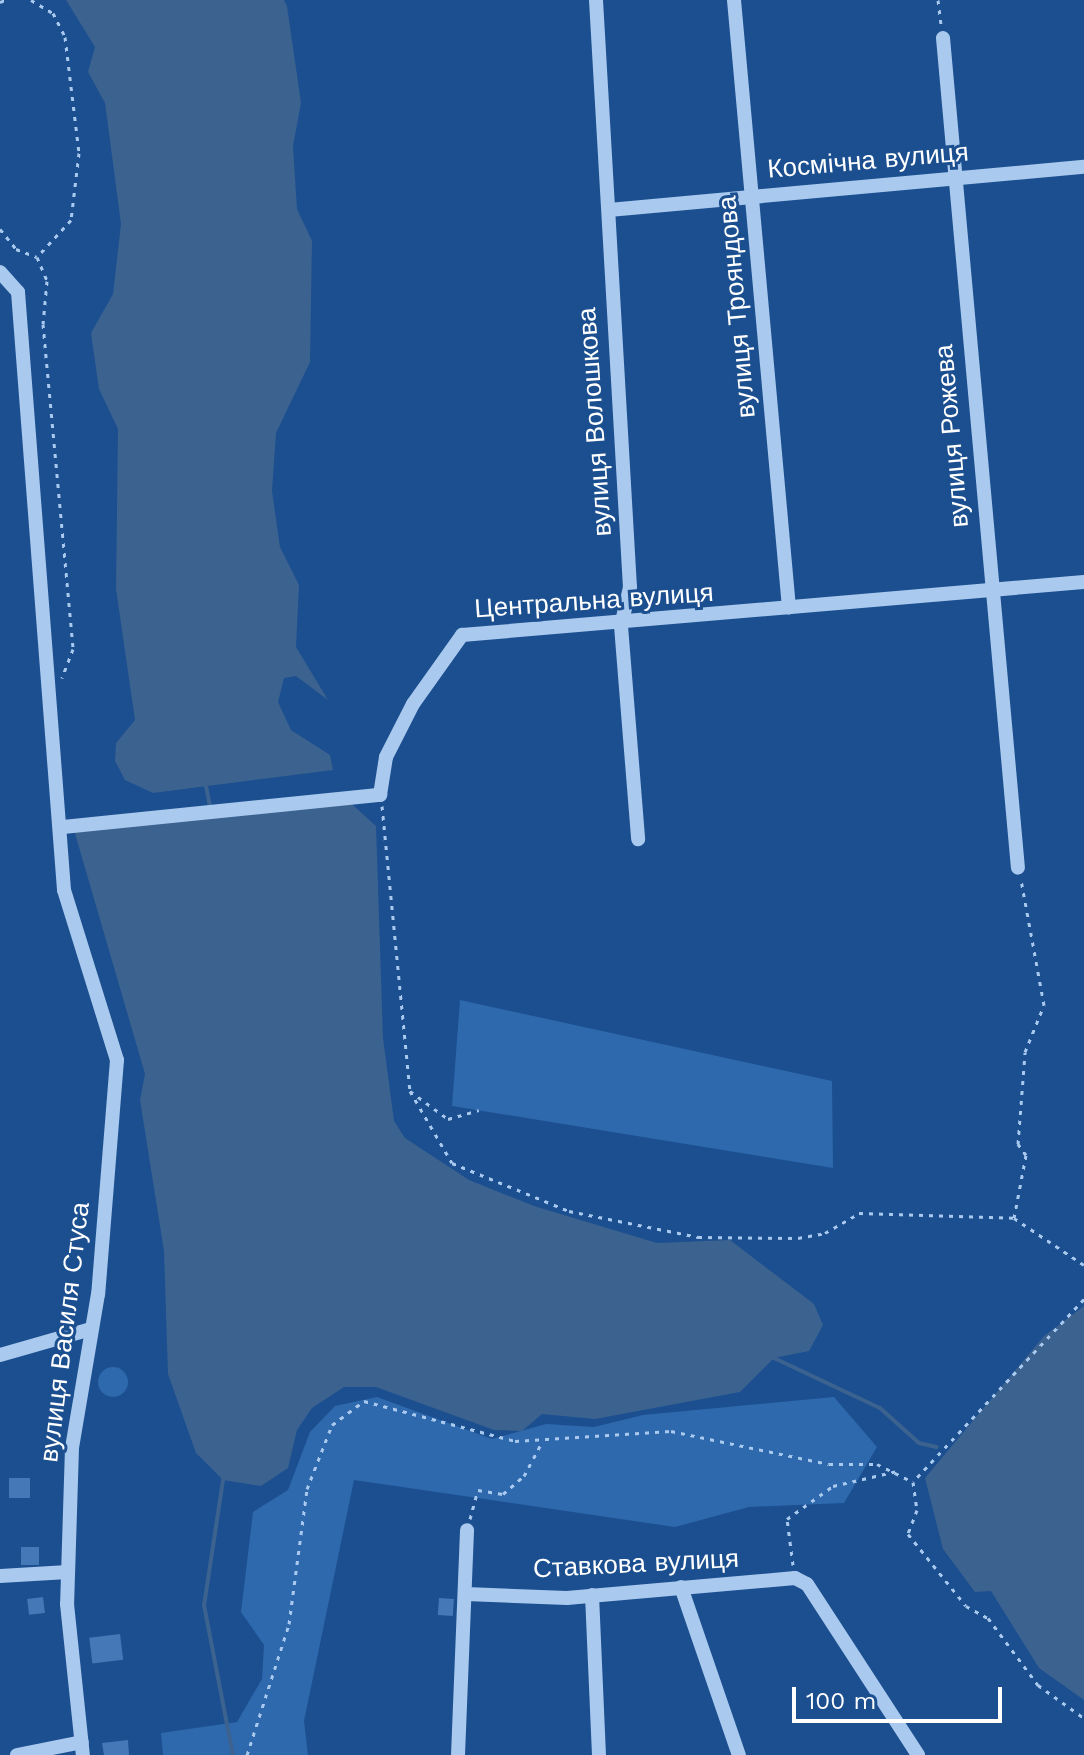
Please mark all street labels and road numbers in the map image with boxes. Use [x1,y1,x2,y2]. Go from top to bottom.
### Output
street label: Космічна вулиця [766,137,970,185]
street label: вулиця Трояндова [712,195,762,419]
street label: вулиця Волошкова [571,307,619,537]
street label: вулиця Рожева [928,343,976,529]
street label: Центральна вулиця [473,577,715,625]
street label: вулиця Василя Стуса [34,1200,96,1464]
street label: Ставкова вулиця [532,1543,740,1585]

